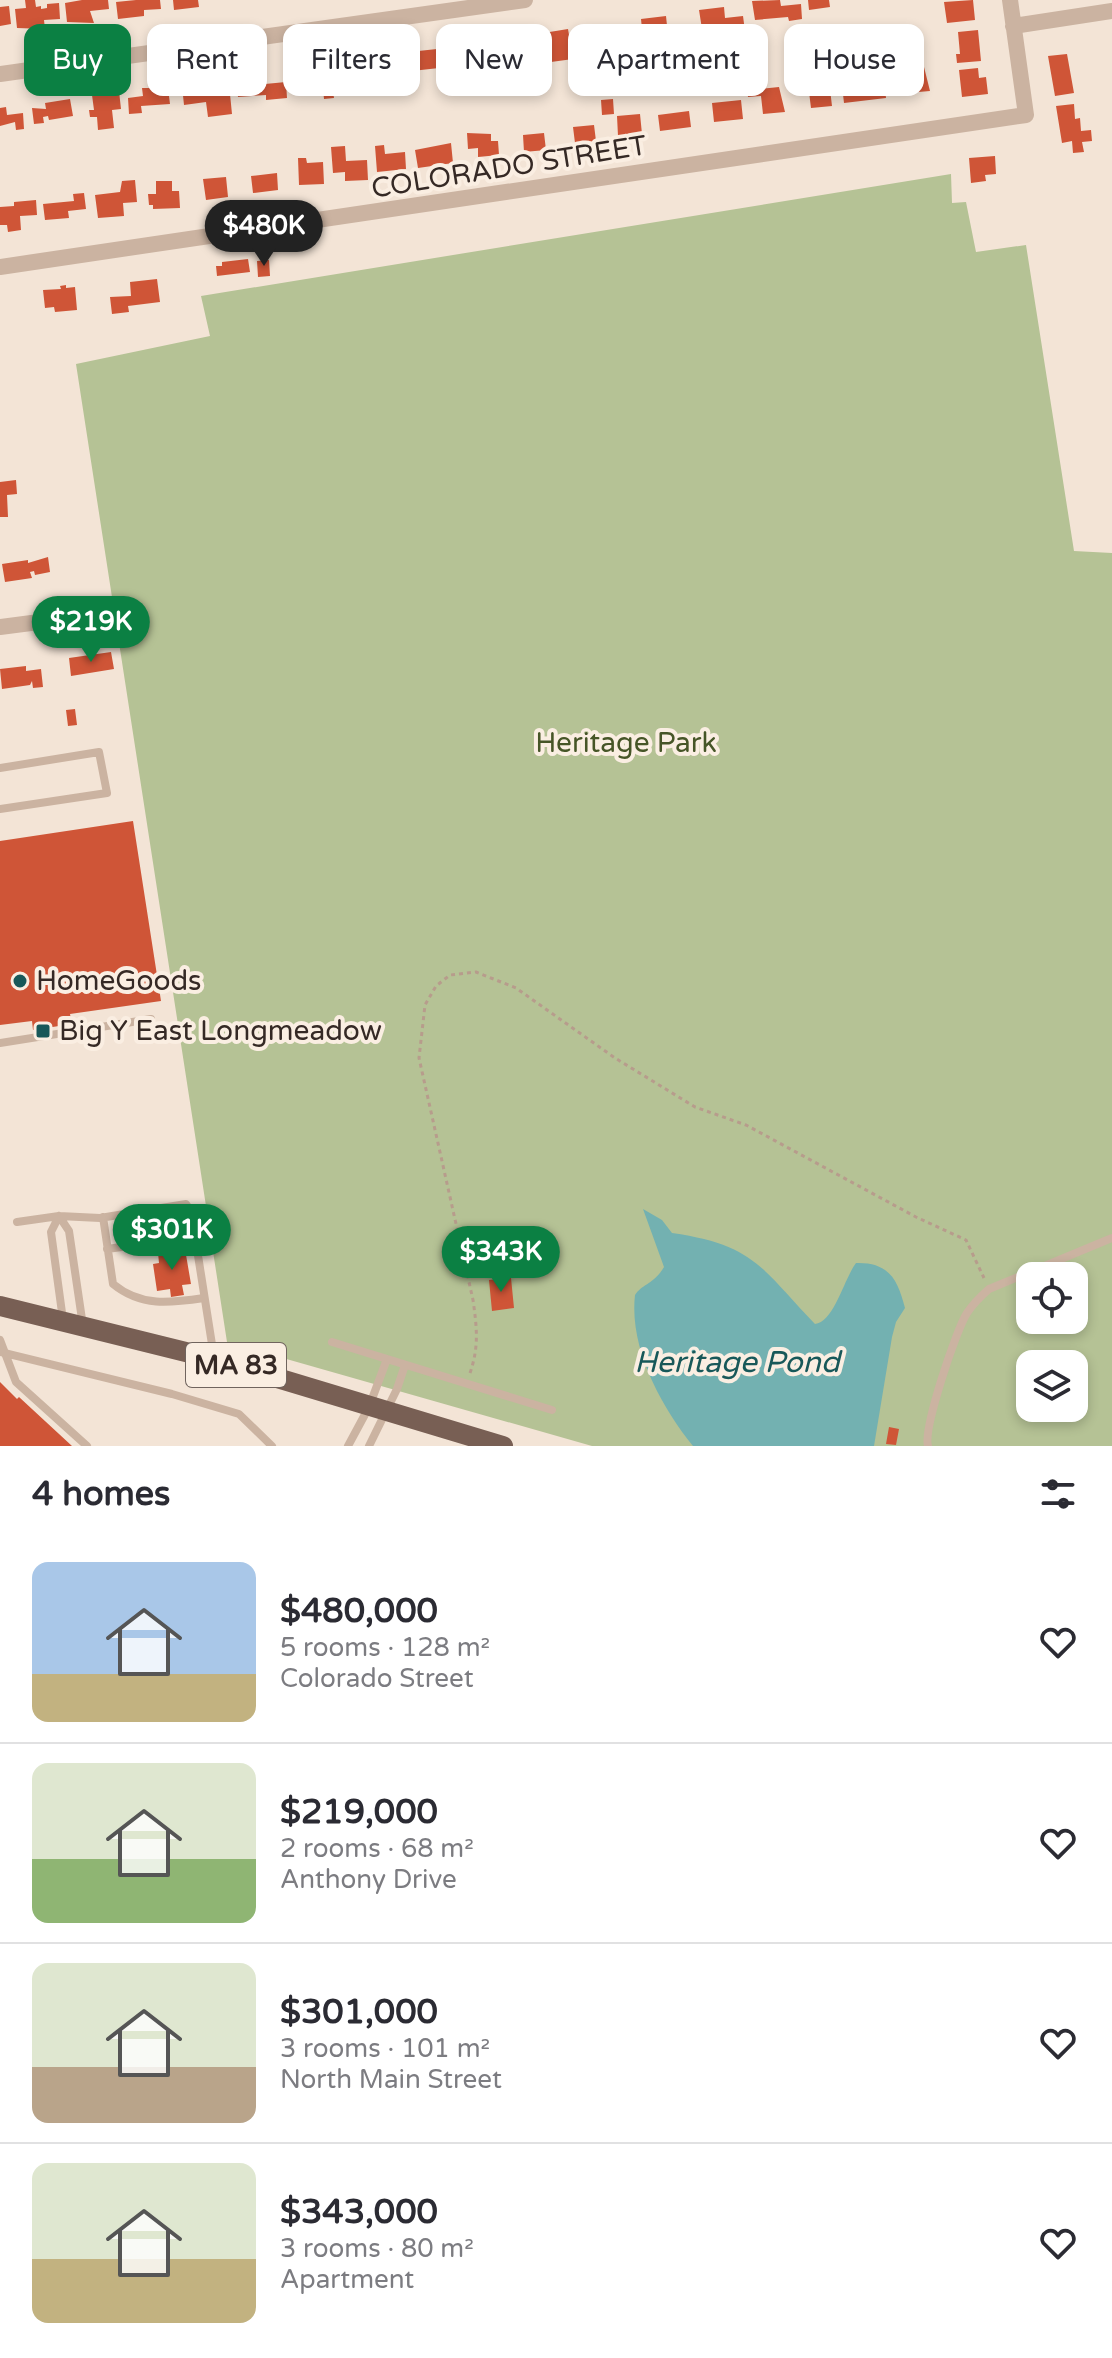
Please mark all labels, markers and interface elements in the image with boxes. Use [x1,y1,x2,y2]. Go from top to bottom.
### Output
chip: Buy [24,24,131,96]
chip: Rent [147,24,267,96]
chip: Filters [283,24,420,96]
chip: New [436,24,552,96]
chip: Apartment [568,24,768,96]
chip: House [784,24,924,96]
street label: COLORADO STREET [369,128,649,206]
pin: $480K [208,200,320,268]
text: $480K [223,210,305,241]
pin: $219K [35,596,147,664]
text: $219K [50,606,132,637]
park label: Heritage Park [535,726,717,760]
place label: HomeGoods [36,964,202,998]
marker: HomeGoods [11,972,29,990]
place label: Big Y East Longmeadow [59,1014,382,1048]
marker: Big Y East Longmeadow [34,1022,52,1040]
pin: $301K [116,1204,228,1272]
text: $301K [131,1214,213,1245]
pin: $343K [445,1226,557,1294]
text: $343K [460,1236,542,1267]
map controls [1016,1262,1088,1422]
button: locate [1016,1262,1088,1334]
road number: MA 83 [186,1343,286,1387]
water label: Heritage Pond [634,1344,843,1381]
button: layers [1016,1350,1088,1422]
icon: filters [1036,1472,1080,1516]
text: 4 homes [32,1474,170,1515]
text: $480,000 [280,1591,438,1632]
icon: home [96,1594,192,1690]
icon: heart [1036,1620,1080,1664]
text: 5 rooms · 128 m² [280,1632,490,1663]
text: Colorado Street [280,1663,474,1694]
text: $219,000 [280,1792,438,1833]
icon: home [96,1795,192,1891]
icon: heart [1036,1821,1080,1865]
text: 2 rooms · 68 m² [280,1833,474,1864]
text: Anthony Drive [280,1864,457,1895]
text: $301,000 [280,1992,438,2033]
icon: home [96,1995,192,2091]
icon: heart [1036,2021,1080,2065]
text: 3 rooms · 101 m² [280,2033,490,2064]
text: North Main Street [280,2064,502,2095]
text: $343,000 [280,2192,438,2233]
icon: home [96,2195,192,2291]
icon: heart [1036,2221,1080,2265]
text: 3 rooms · 80 m² [280,2233,474,2264]
text: Apartment [280,2264,414,2295]

